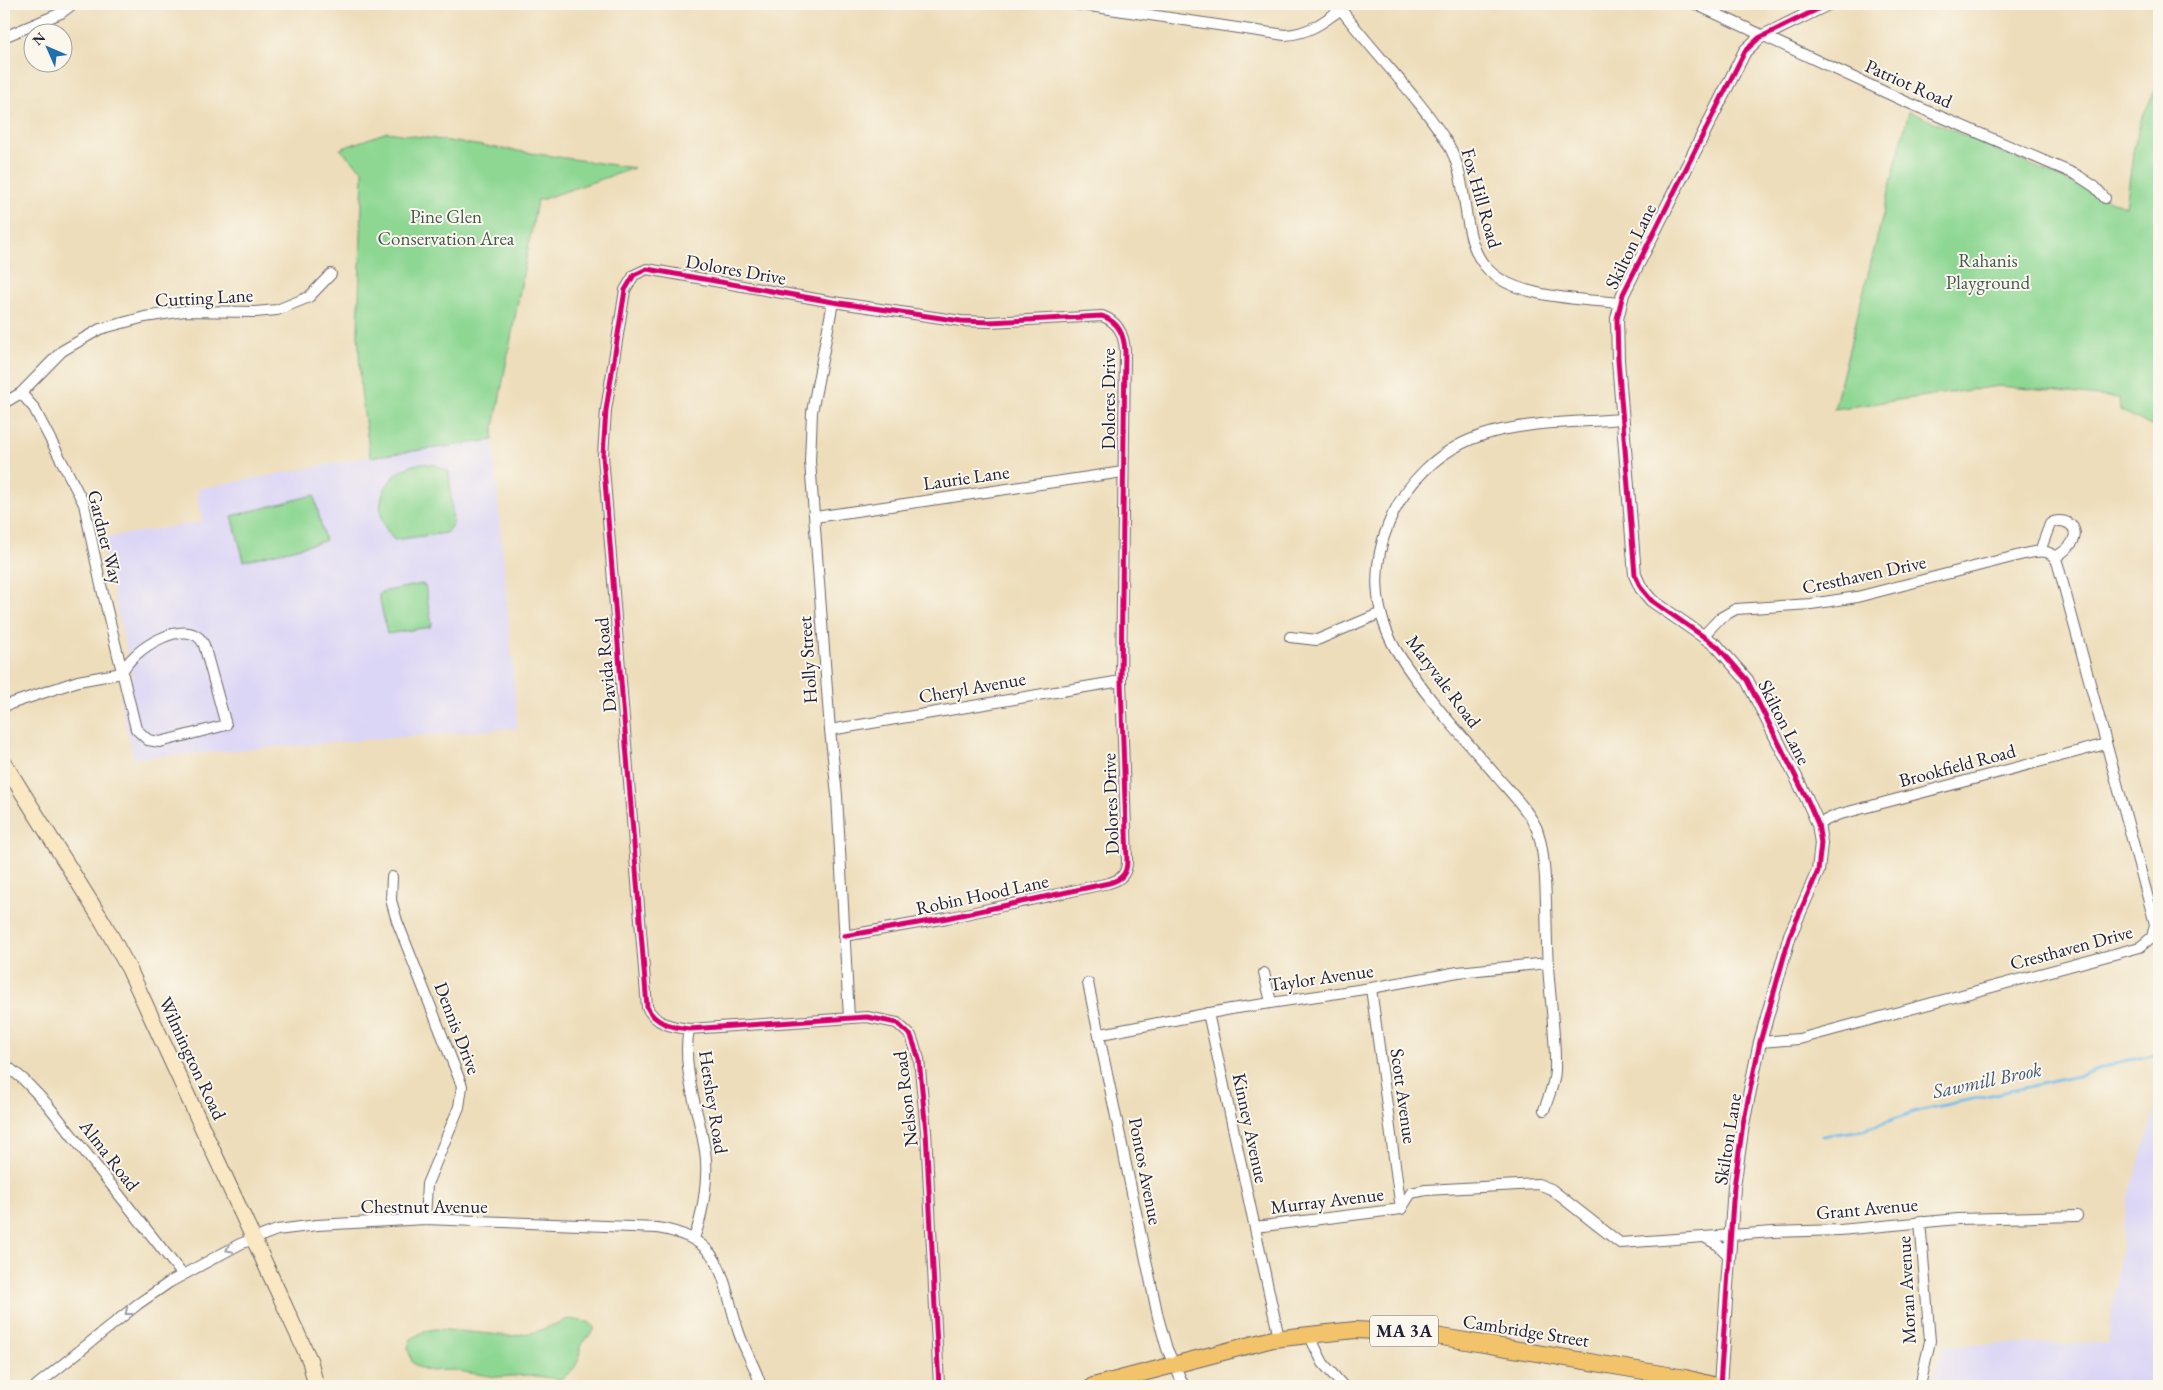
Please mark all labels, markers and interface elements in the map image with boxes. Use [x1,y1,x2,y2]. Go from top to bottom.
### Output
north arrow [22,22,72,72]
text: N [28,28,50,49]
street label: Patriot Road [1861,53,1957,114]
street label: Fox Hill Road [1455,145,1508,251]
street label: Skilton Lane [1599,199,1662,293]
park label: Pine Glen Conservation Area [378,204,515,251]
street label: Dolores Drive [684,248,788,291]
park label: Rahanis Playground [1946,248,2031,295]
street label: Cutting Lane [154,282,254,313]
street label: Dolores Drive [1096,348,1121,450]
street label: Laurie Lane [921,459,1011,496]
street label: Gardner Way [82,487,129,587]
street label: Cresthaven Drive [1800,549,1928,600]
street label: Holly Street [792,615,823,704]
street label: Davida Road [589,616,622,714]
street label: Maryvale Road [1400,630,1487,733]
street label: Cheryl Avenue [917,666,1028,709]
street label: Skilton Lane [1752,675,1817,769]
street label: Brookfield Road [1896,738,2019,793]
street label: Dolores Drive [1096,753,1125,855]
street label: Robin Hood Lane [913,868,1051,921]
street label: Cresthaven Drive [2007,919,2135,976]
street label: Taylor Avenue [1267,958,1375,997]
street label: Dennis Drive [428,978,487,1078]
street label: Wilmington Road [153,993,232,1124]
street label: Scott Avenue [1384,1047,1423,1145]
street label: Hershey Road [693,1049,734,1156]
street label: Nelson Road [887,1049,924,1148]
water label: Sawmill Brook [1929,1056,2044,1104]
street label: Kinney Avenue [1227,1071,1274,1185]
street label: Skilton Lane [1708,1092,1747,1187]
street label: Alma Road [73,1114,145,1196]
street label: Pontos Avenue [1123,1115,1168,1227]
street label: Murray Avenue [1269,1181,1385,1220]
street label: Grant Avenue [1815,1192,1919,1225]
street label: Chestnut Avenue [360,1194,488,1219]
street label: Moran Avenue [1891,1235,1922,1345]
one-way arrow [225,1243,234,1253]
one-way arrow [125,1306,134,1314]
street label: Cambridge Street [1461,1308,1591,1353]
road number: MA 3A [1370,1315,1438,1346]

